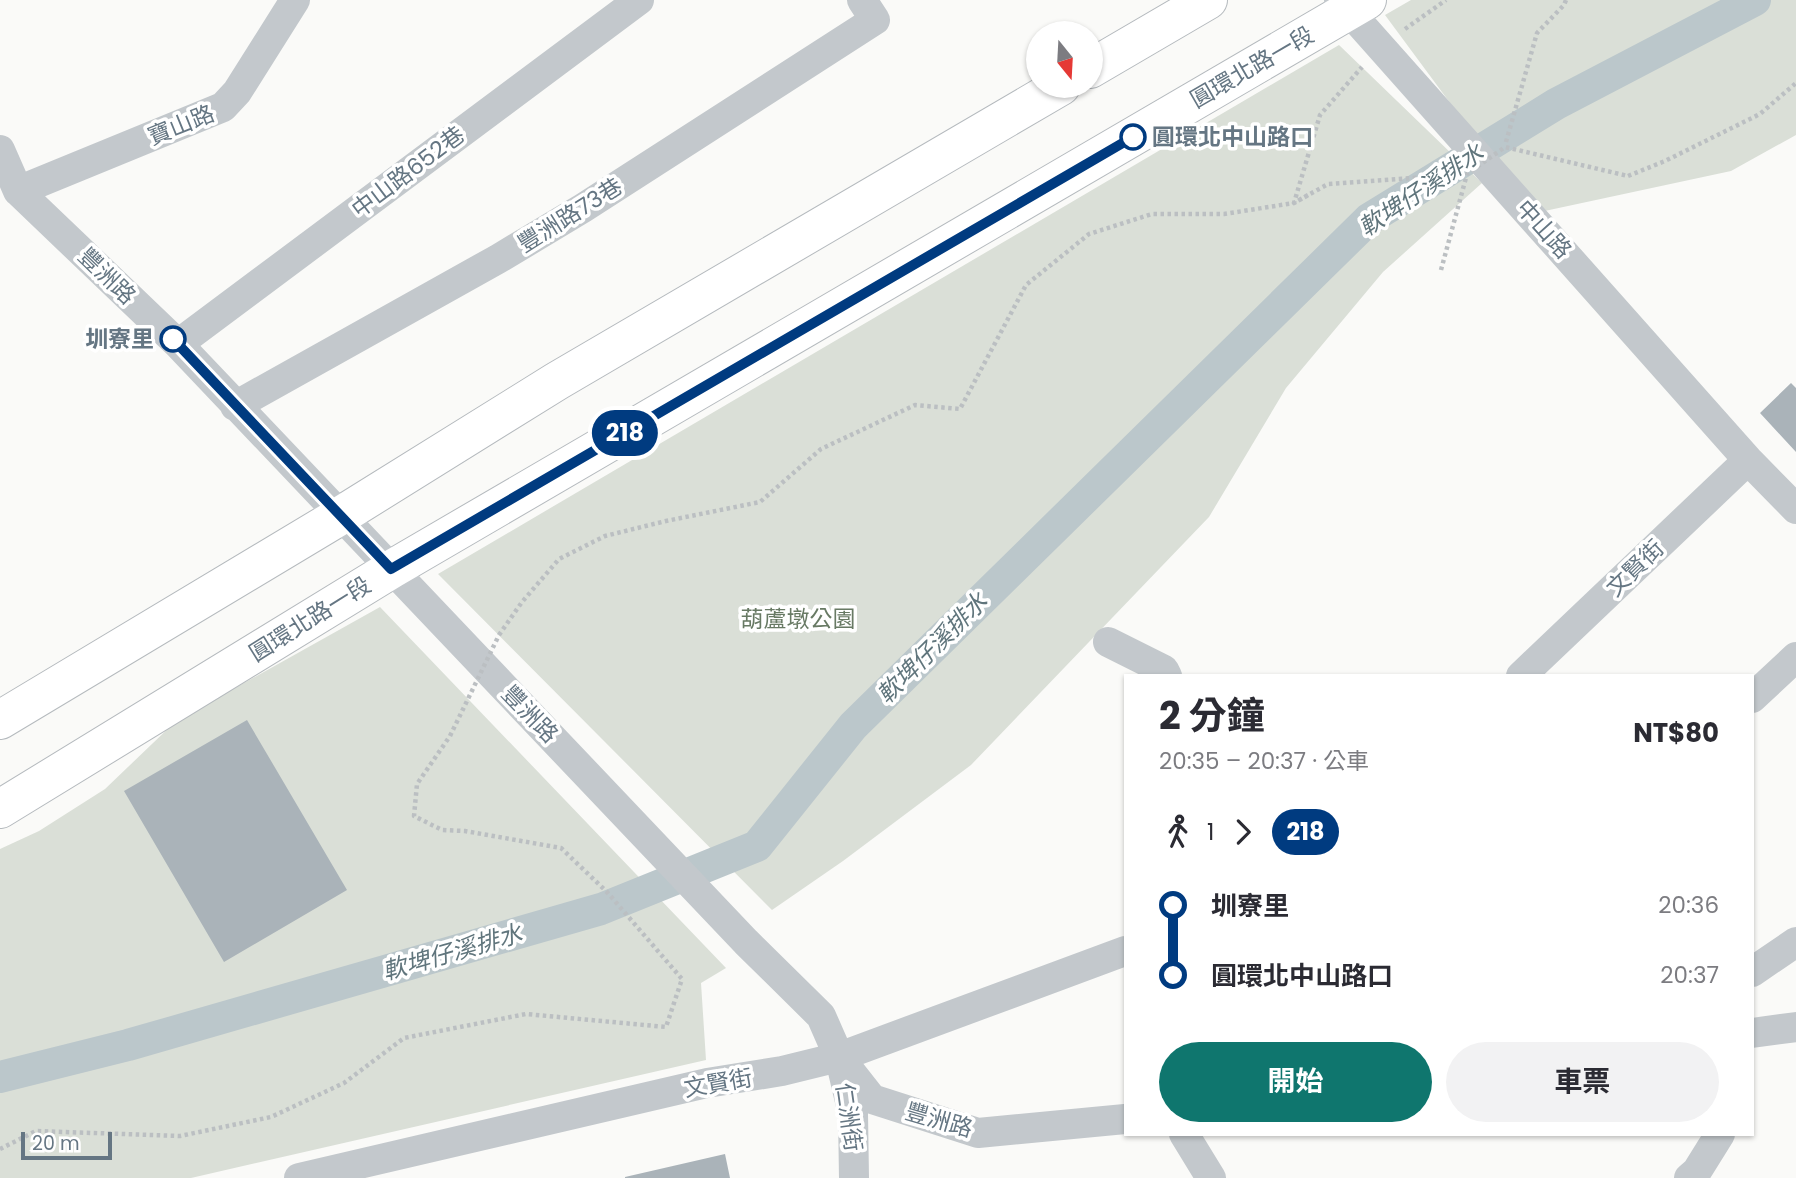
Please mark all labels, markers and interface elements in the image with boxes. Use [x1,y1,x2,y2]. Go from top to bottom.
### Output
street label: 圓環北路一段 [1184,19,1320,115]
north arrow [1026,21,1102,98]
map controls [1026,21,1103,98]
street label: 寶山路 [143,97,219,153]
street label: 中山路652巷 [345,119,471,225]
place label: 圓環北中山路口 [1152,121,1313,153]
marker: 圓環北中山路口 [1120,124,1146,150]
water label: 軟埤仔溪排水 [1352,136,1491,244]
street label: 豐洲路73巷 [511,170,629,260]
street label: 中山路 [1509,193,1579,265]
street label: 豐洲路 [71,241,143,311]
place label: 圳寮里 [85,323,154,355]
marker: 圳寮里 [160,326,186,352]
line badge: 218 [585,410,665,456]
text: 218 [606,416,644,449]
street label: 文賢街 [1599,533,1671,603]
street label: 圓環北路一段 [243,569,377,669]
water label: 軟埤仔溪排水 [869,585,995,711]
park label: 葫蘆墩公園 [741,603,856,635]
street label: 豐洲路 [495,678,565,750]
text: 2 分鐘 [1159,689,1265,742]
text: NT$80 [1633,715,1719,751]
text: 20:35 – 20:37 · 公車 [1159,745,1369,777]
icon: walk [1159,813,1197,851]
icon: forward [1224,813,1262,851]
text: 218 [1286,815,1325,848]
text: 1 [1207,816,1214,848]
text: 圳寮里 [1211,888,1289,924]
text: 20:36 [1658,889,1719,921]
water label: 軟埤仔溪排水 [378,916,527,988]
text: 圓環北中山路口 [1211,958,1393,994]
text: 20:37 [1660,959,1719,991]
button: 開始 [1159,1042,1432,1122]
button: 車票 [1446,1042,1719,1122]
street label: 文賢街 [681,1061,755,1105]
street label: 仁洲街 [828,1081,870,1153]
street label: 豐洲路 [901,1095,977,1145]
scale bar [21,1129,112,1161]
text: 20 m [32,1130,80,1157]

